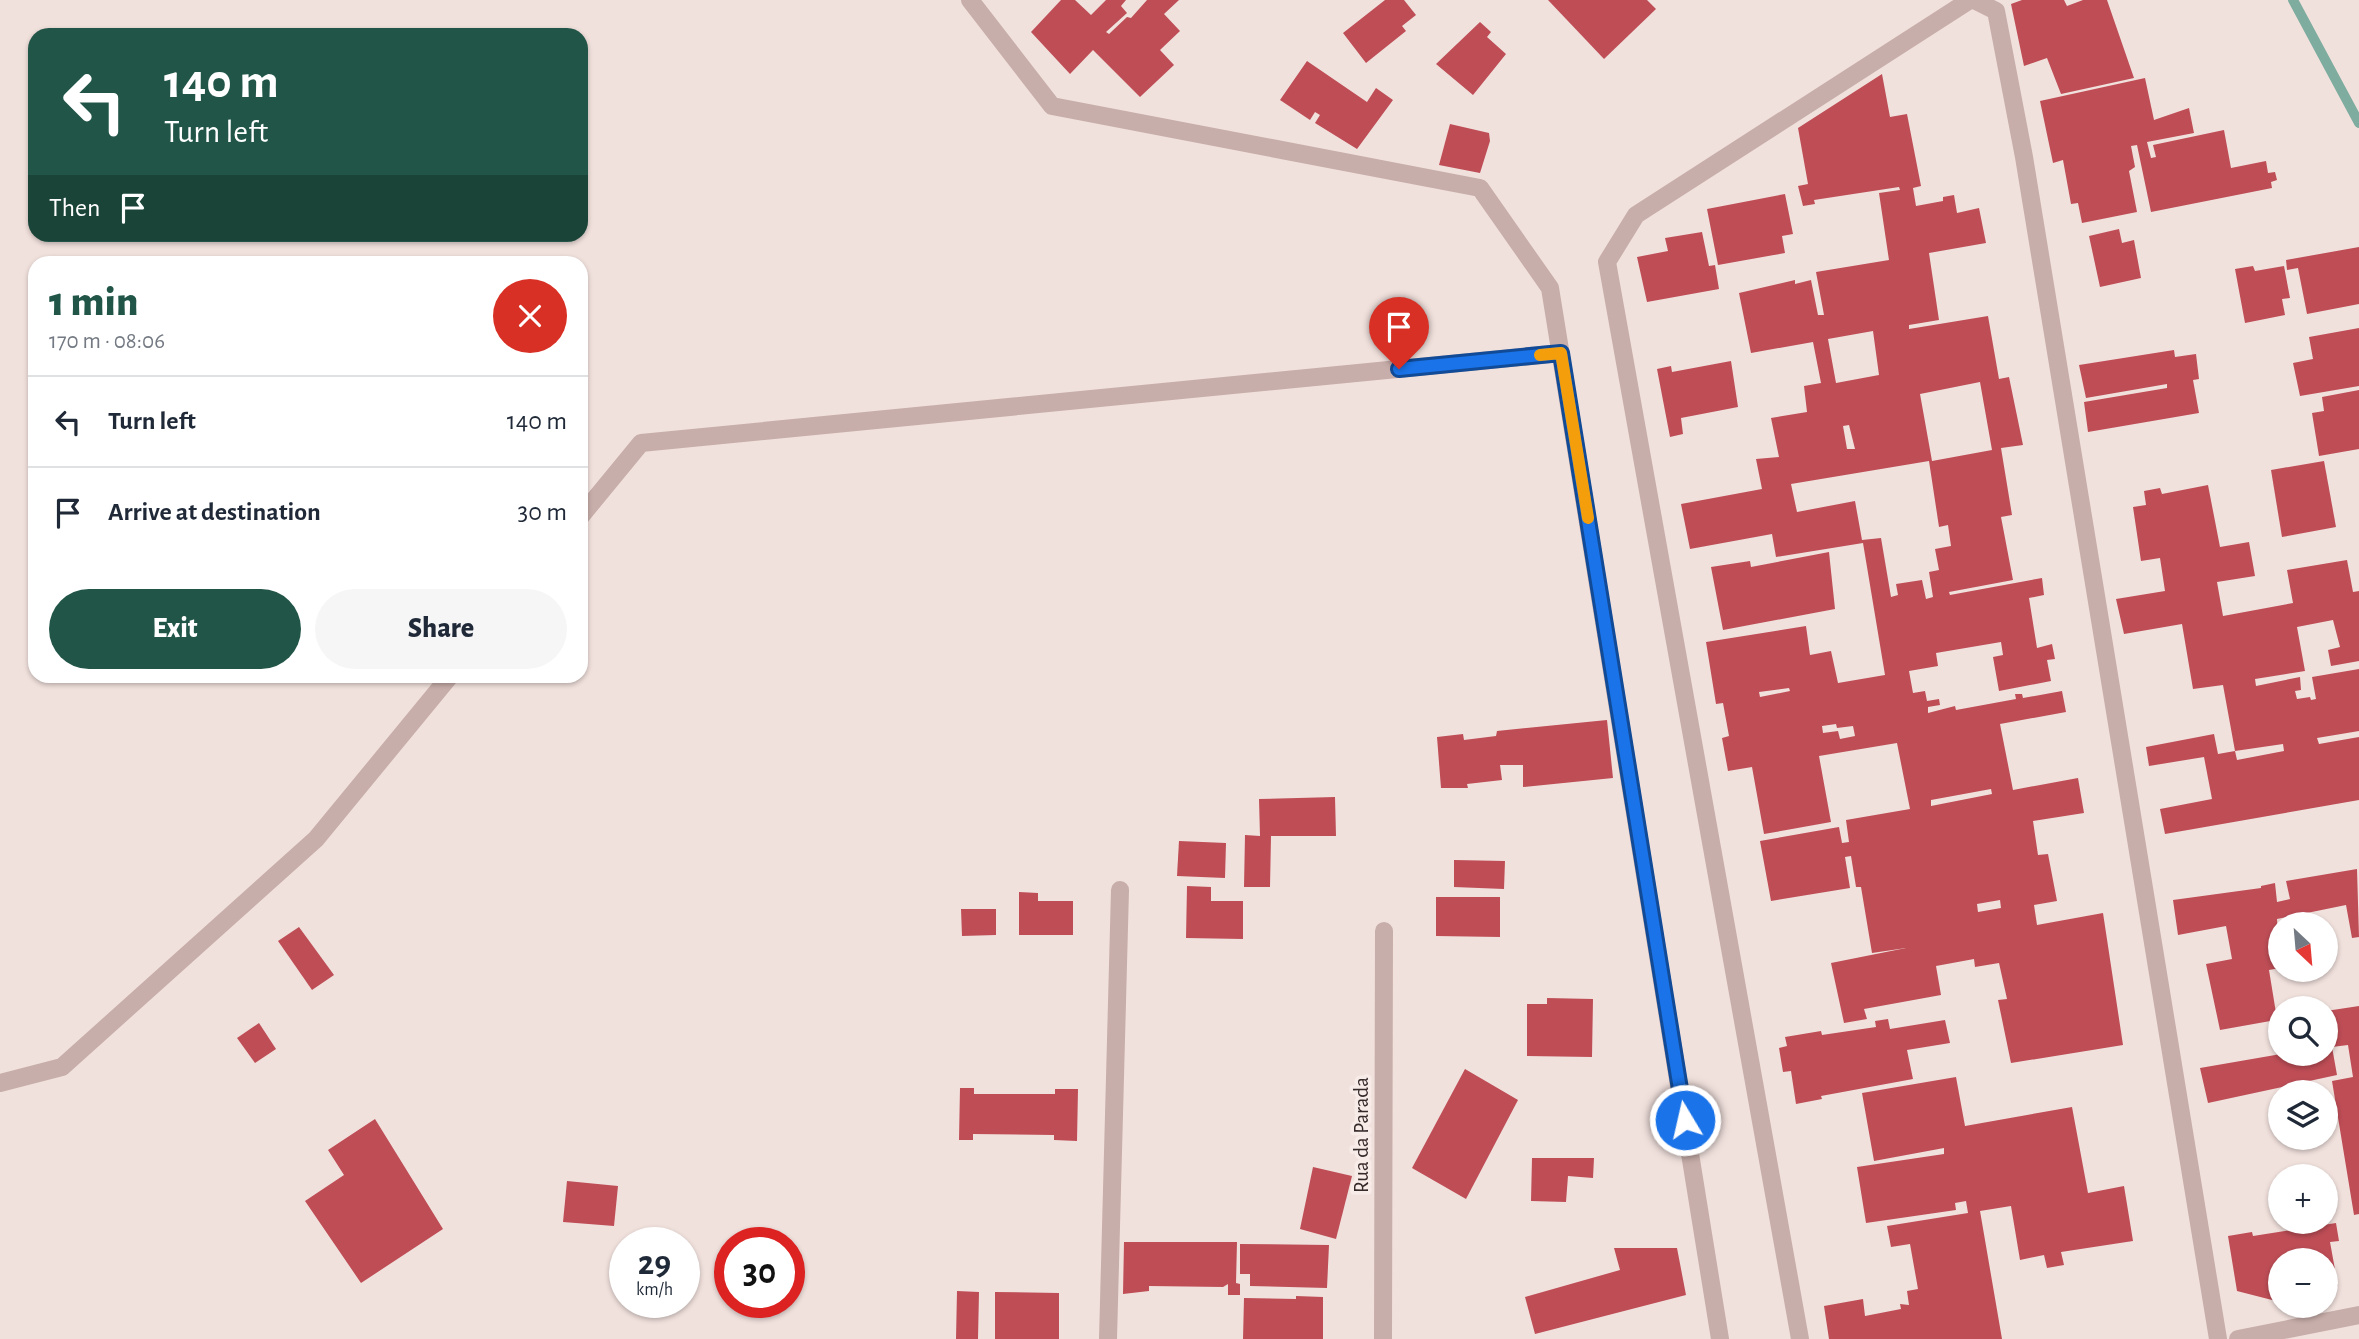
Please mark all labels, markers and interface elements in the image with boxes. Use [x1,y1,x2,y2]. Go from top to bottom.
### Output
icon: left [49,56,140,147]
text: 140 m [164,58,279,107]
text: Turn left [164,116,268,148]
icon: arrive [114,189,152,227]
text: Then [49,195,100,221]
button: close [493,279,567,353]
text: 1 min [49,281,138,323]
pin [1369,297,1429,369]
icon: arrive [1380,308,1418,346]
text: 170 m · 08:06 [49,330,165,353]
icon: left [49,403,87,441]
text: Turn left [108,408,196,434]
text: 140 m [507,408,567,434]
icon: arrive [49,494,87,532]
text: Arrive at destination [108,499,321,525]
text: 30 m [517,499,567,525]
button: Exit [49,589,301,669]
button: Share [315,589,567,669]
north arrow [2268,912,2338,982]
map controls [2268,912,2338,1318]
button: search [2268,996,2338,1066]
street label: Rua da Parada [1351,1077,1372,1193]
button: layers [2268,1080,2338,1150]
position arrow [1648,1083,1722,1157]
button: + [2268,1164,2338,1234]
speed limit sign: 30 [714,1227,805,1318]
text: 29 [638,1246,671,1281]
button: − [2268,1248,2338,1318]
text: km/h [636,1281,673,1299]

